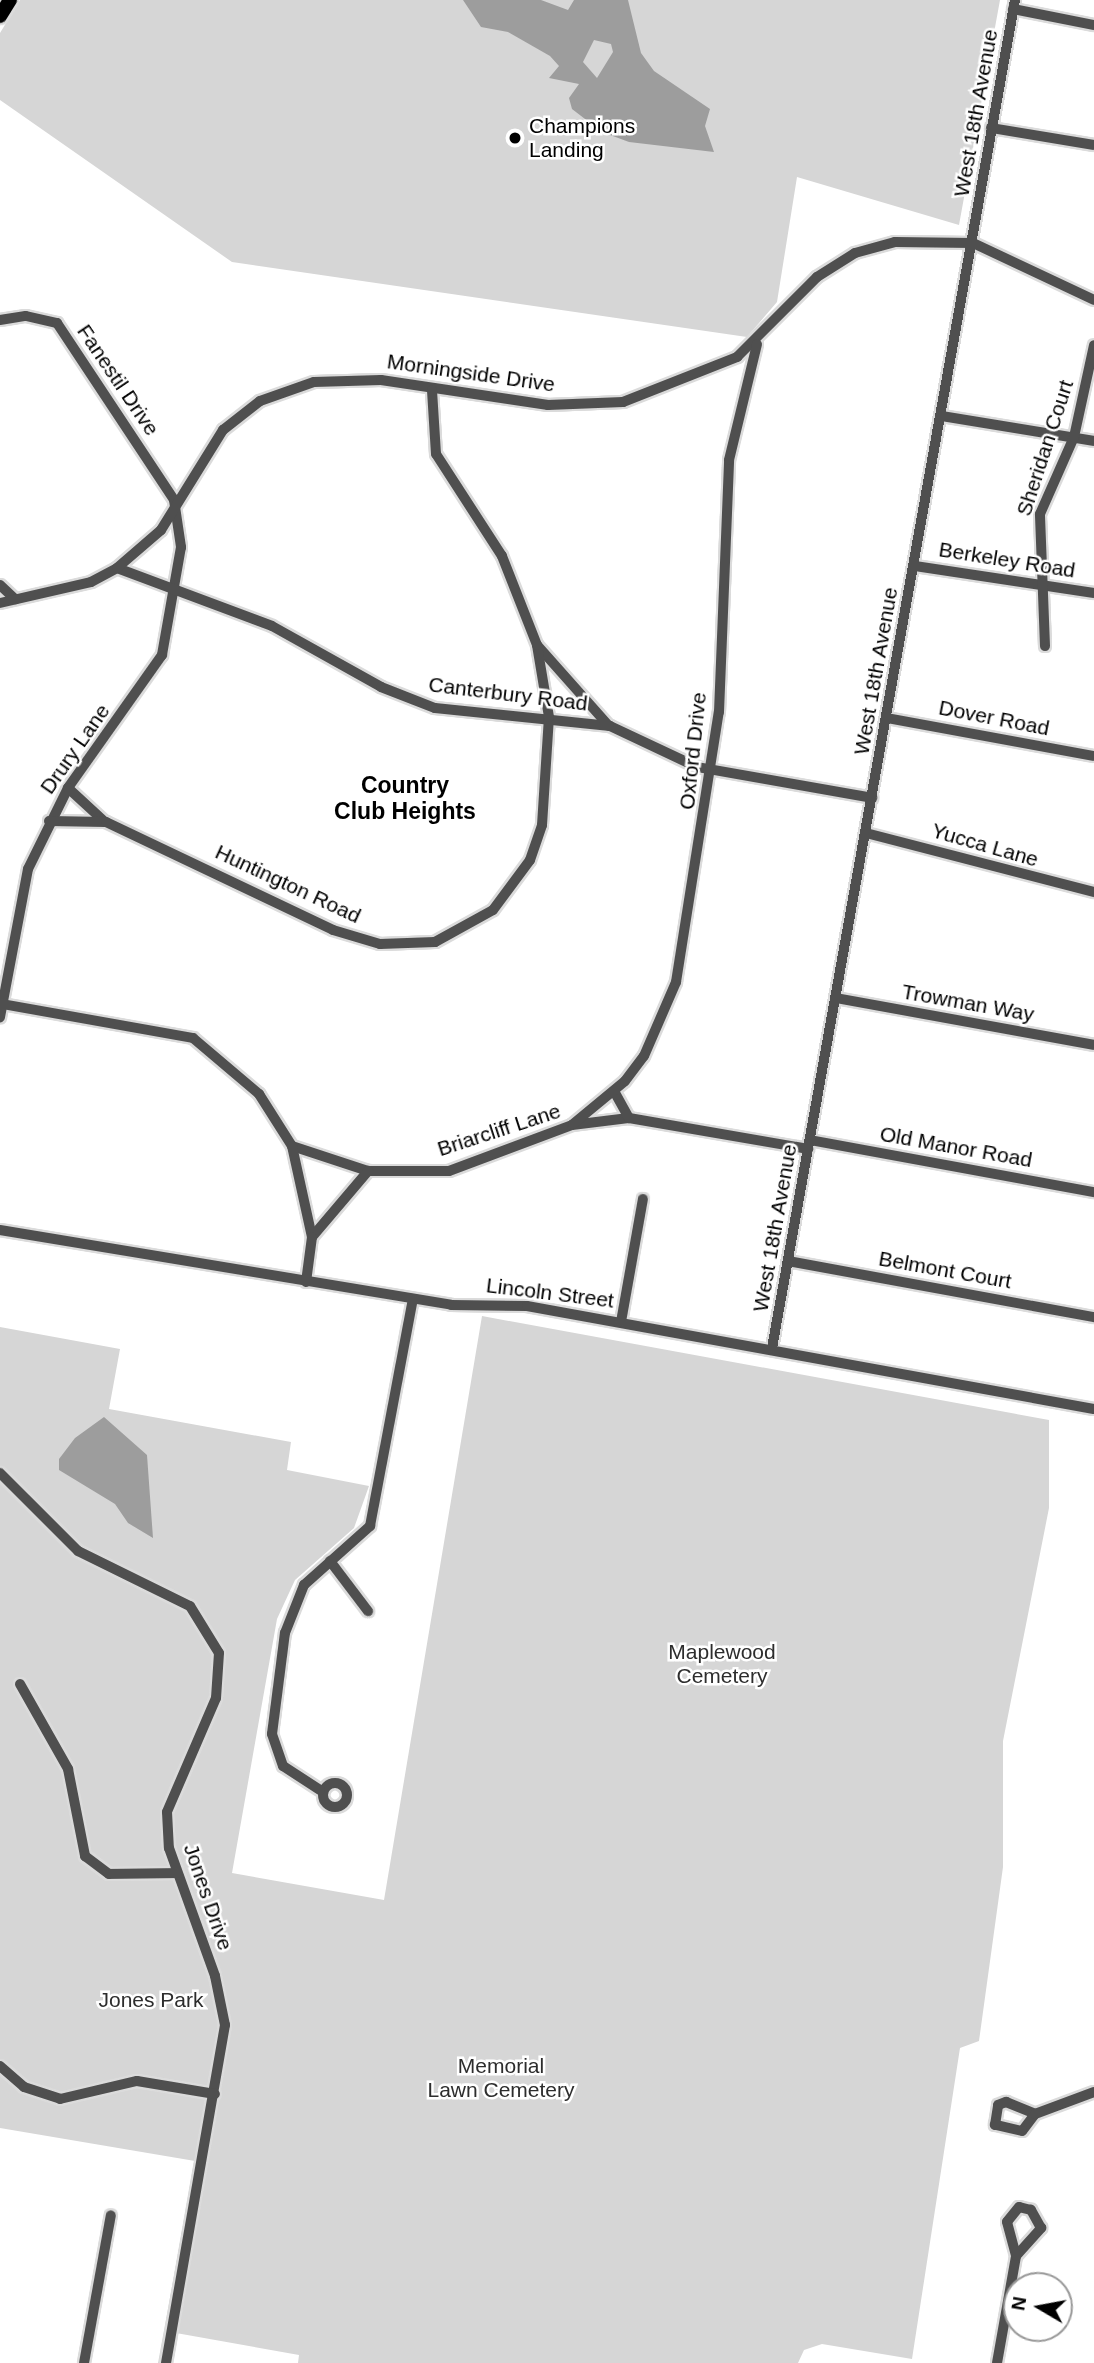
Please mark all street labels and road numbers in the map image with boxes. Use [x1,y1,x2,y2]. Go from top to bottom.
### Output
street label: West 18th Avenue [949,27,1003,199]
street label: Fanestil Drive [72,320,164,440]
street label: Morningside Drive [385,349,557,397]
street label: Sheridan Court [1011,377,1079,519]
street label: Berkeley Road [937,537,1077,583]
street label: West 18th Avenue [849,585,903,757]
street label: Canterbury Road [427,672,589,716]
street label: Oxford Drive [674,691,712,811]
street label: Dover Road [937,695,1051,741]
street label: Drury Lane [35,699,115,799]
street label: Yucca Lane [929,818,1041,872]
street label: Huntington Road [211,839,365,929]
street label: Trowman Way [900,979,1036,1027]
street label: Briarcliff Lane [434,1098,564,1162]
street label: Old Manor Road [878,1121,1034,1173]
street label: West 18th Avenue [748,1142,802,1314]
street label: Belmont Court [877,1246,1013,1294]
street label: Lincoln Street [485,1273,615,1313]
street label: Jones Drive [178,1840,238,1954]

